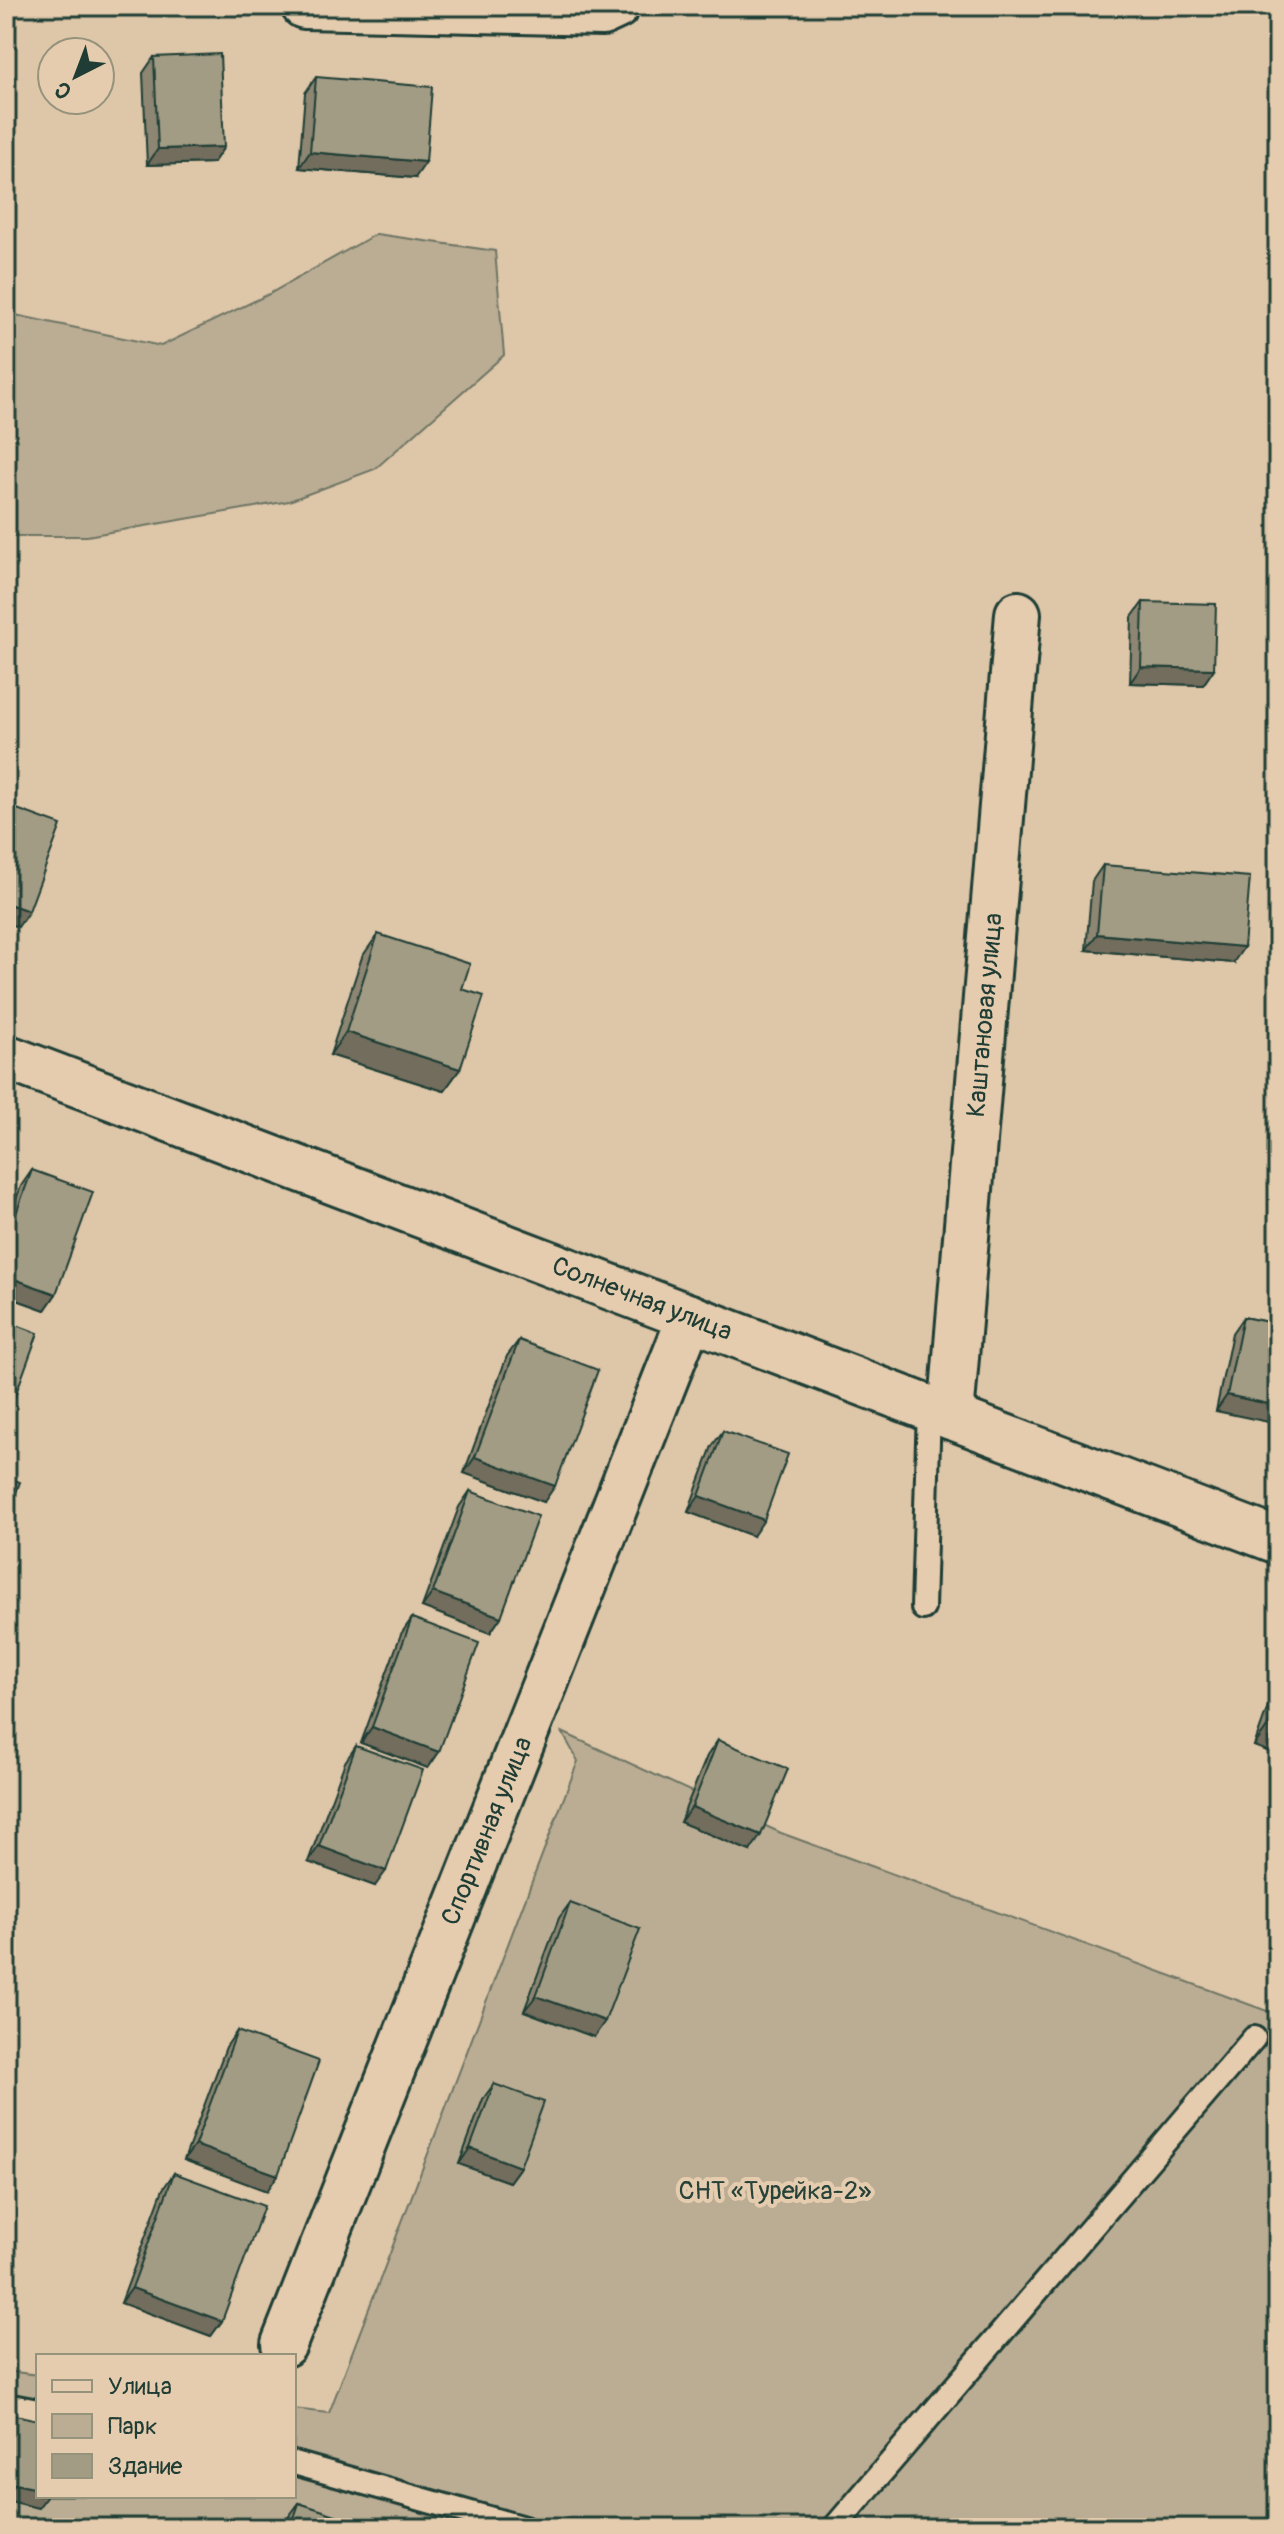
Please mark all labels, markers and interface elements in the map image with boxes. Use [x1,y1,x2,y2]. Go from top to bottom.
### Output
north arrow [36,36,116,116]
text: С [49,75,78,105]
street label: Каштановая улица [960,912,1010,1118]
street label: Солнечная улица [547,1250,737,1348]
street label: Спортивная улица [435,1732,539,1930]
park label: СНТ «Турейка-2» [679,2175,871,2207]
legend [36,2354,296,2498]
text: Улица [108,2372,172,2401]
text: Парк [108,2412,157,2441]
text: Здание [108,2452,183,2481]

